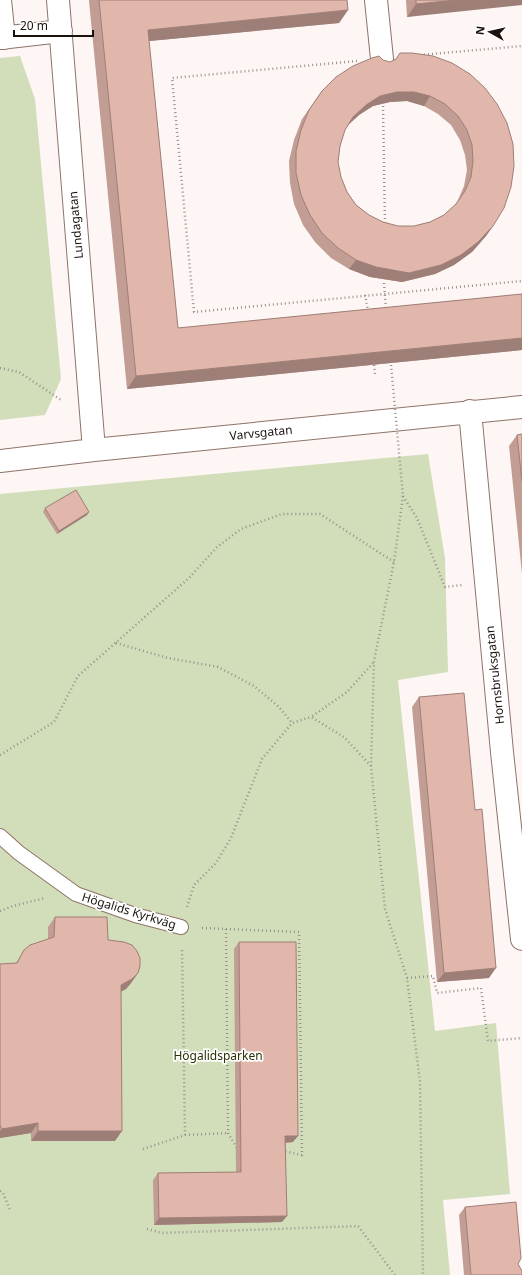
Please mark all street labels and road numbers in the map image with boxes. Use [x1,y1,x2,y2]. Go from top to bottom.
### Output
street label: Lundagatan [64,191,87,260]
street label: Varvsgatan [229,421,293,444]
street label: Hornsbruksgatan [481,625,508,725]
street label: Högalids Kyrkväg [80,888,178,933]

